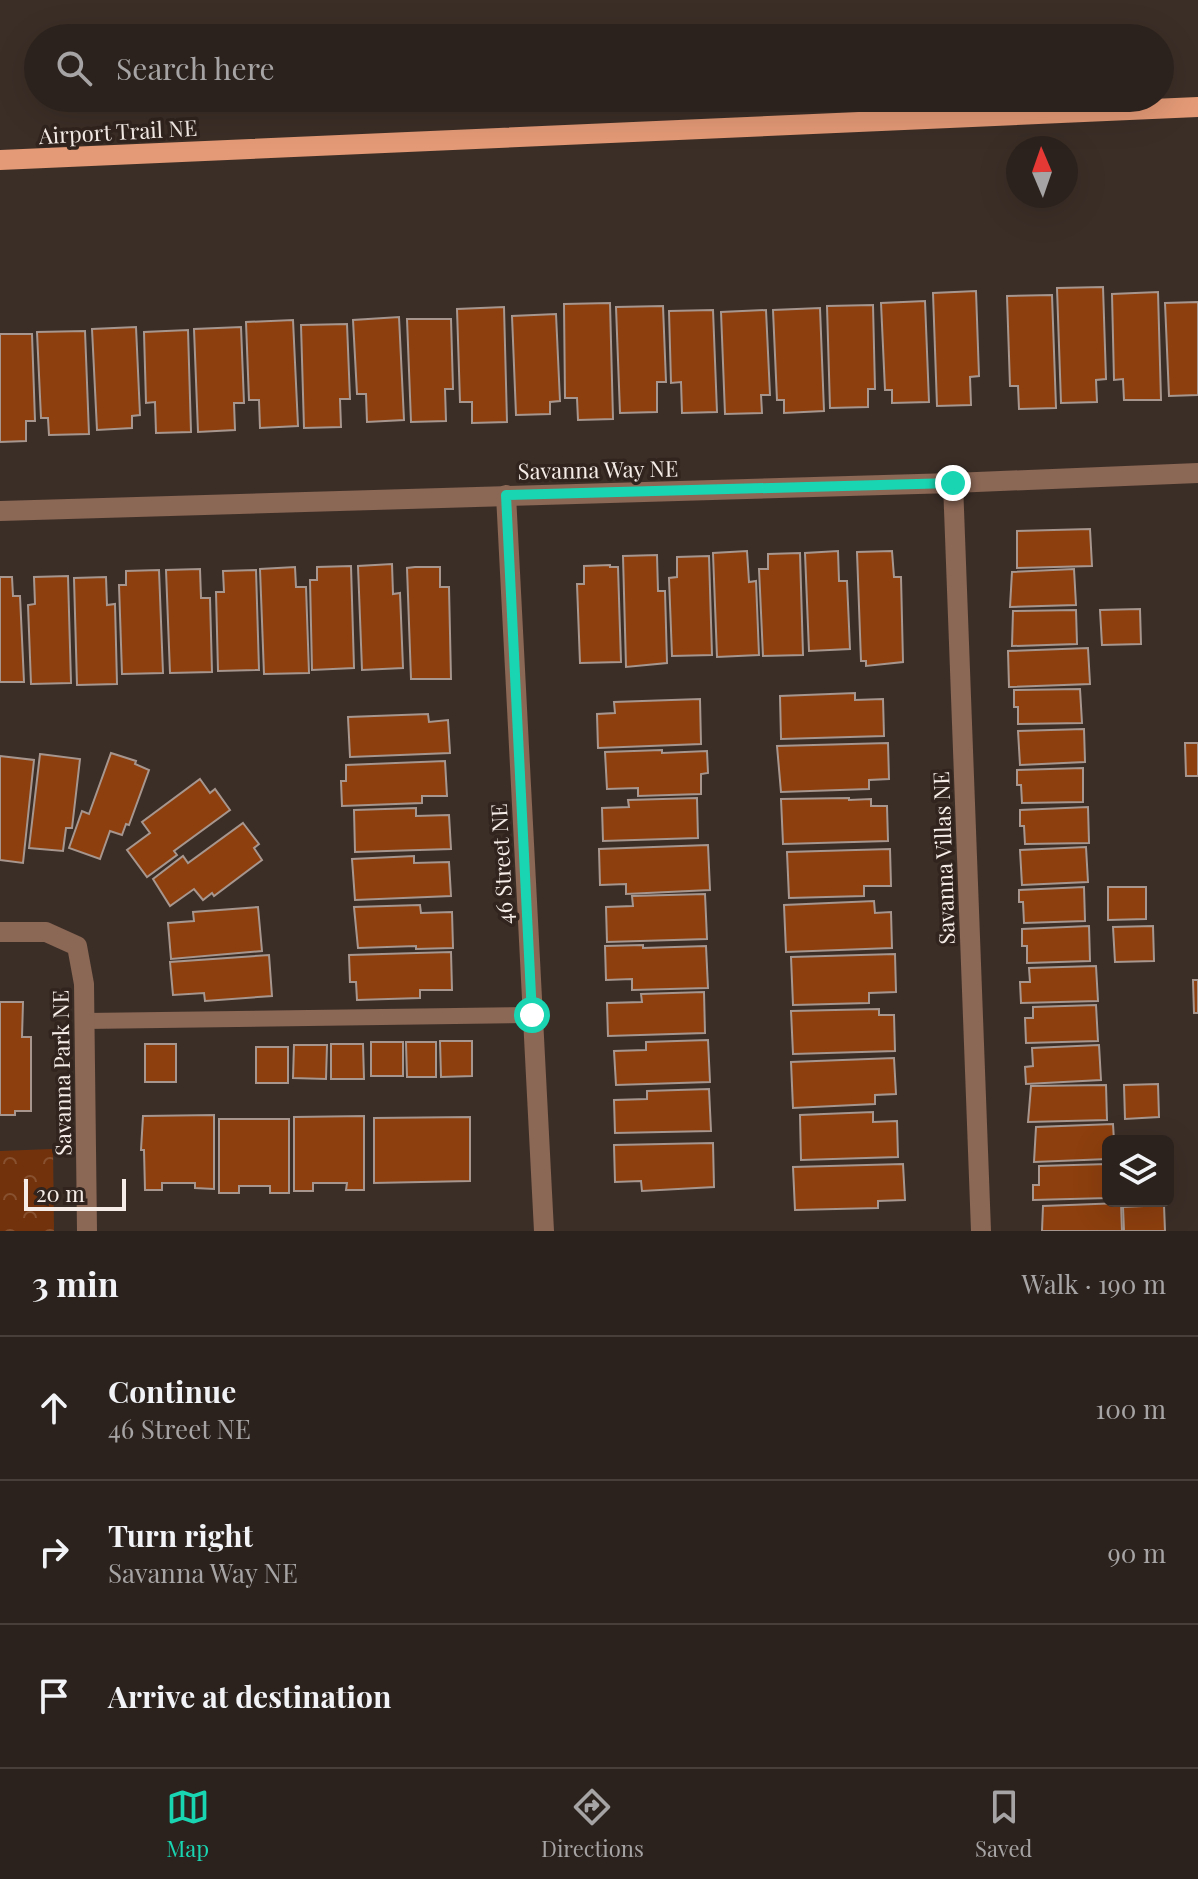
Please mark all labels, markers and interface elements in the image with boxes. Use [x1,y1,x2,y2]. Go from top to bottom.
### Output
search box [24,24,1174,112]
icon: search [52,46,96,90]
text: Search here [116,48,275,88]
street label: Airport Trail NE [37,112,198,150]
north arrow [1006,136,1078,208]
street label: Savanna Way NE [517,453,679,485]
route end [935,465,971,501]
street label: Savanna Villas NE [925,771,961,945]
street label: 46 Street NE [483,803,519,925]
street label: Savanna Park NE [45,990,77,1156]
route start [514,997,550,1033]
map controls [1102,1135,1174,1207]
button: layers [1102,1135,1174,1207]
scale bar [24,1175,126,1211]
text: 20 m [36,1178,85,1208]
text: 3 min [32,1260,119,1306]
text: Walk · 190 m [1022,1266,1166,1301]
text: Continue [108,1371,236,1411]
icon: ahead [32,1386,76,1430]
text: 100 m [1096,1391,1166,1426]
text: 46 Street NE [108,1411,251,1446]
text: Turn right [108,1515,253,1555]
icon: right [32,1530,76,1574]
text: 90 m [1108,1535,1166,1570]
text: Savanna Way NE [108,1555,298,1590]
icon: arrive [32,1674,76,1718]
text: Arrive at destination [108,1676,391,1716]
tab: Map [166,1785,210,1863]
tab: Directions [541,1785,644,1863]
tab: Saved [975,1785,1032,1863]

